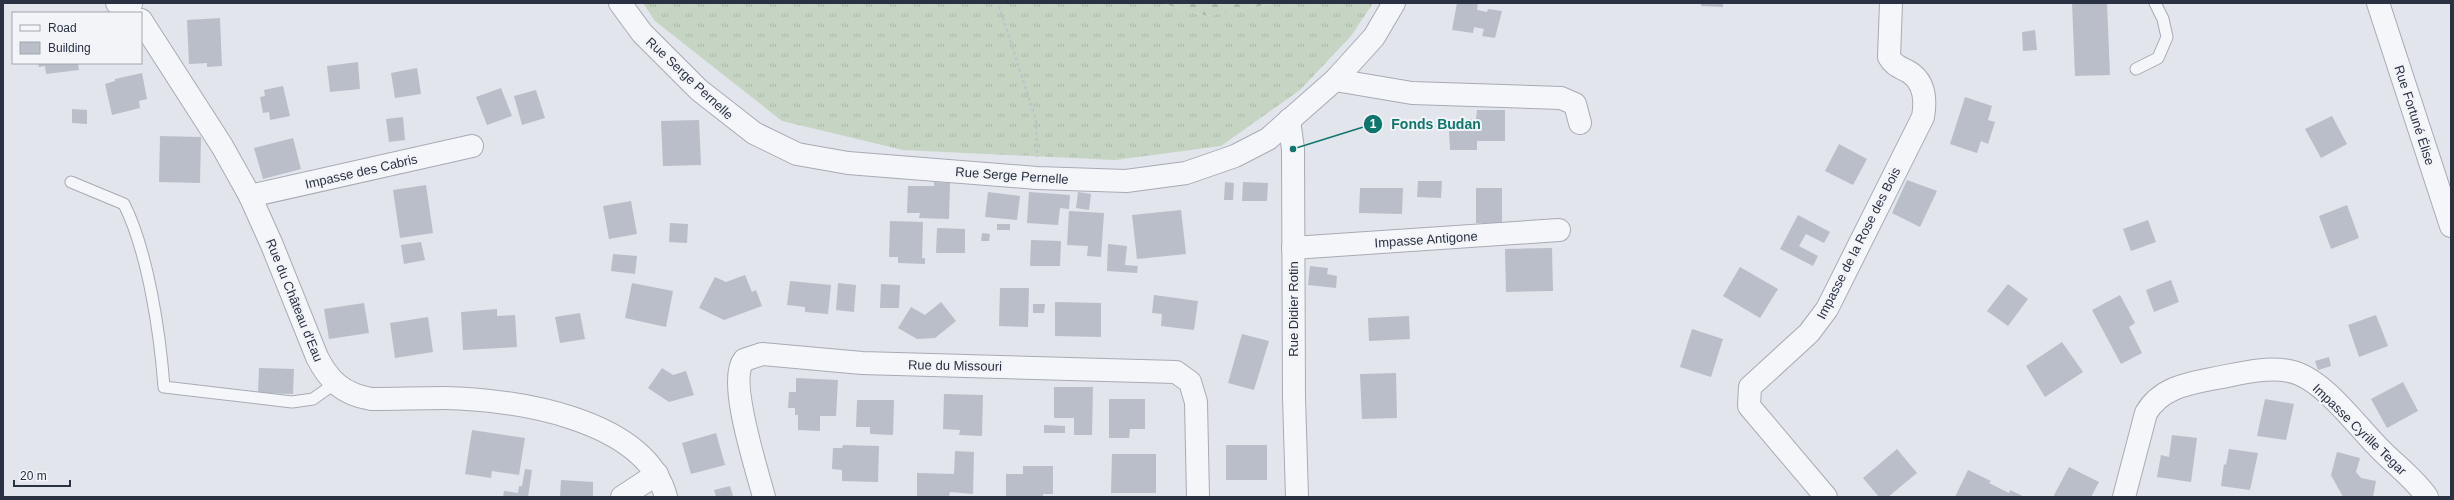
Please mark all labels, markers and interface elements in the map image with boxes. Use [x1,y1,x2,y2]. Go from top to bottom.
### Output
legend [12,12,142,64]
text: Road [48,21,77,35]
street label: Rue Serge Pernelle [643,34,736,123]
text: Building [48,41,91,55]
street label: Rue Fortuné Élise [2391,63,2438,167]
callout: Fonds Budan [1363,111,1488,137]
text: Fonds Budan [1391,116,1481,132]
text: 1 [1370,117,1377,131]
street label: Impasse des Cabris [303,151,419,192]
street label: Rue Serge Pernelle [955,164,1069,187]
street label: Impasse de la Rose des Bois [1814,164,1904,322]
street label: Impasse Antigone [1374,228,1478,251]
street label: Rue du Château d'Eau [263,237,326,364]
street label: Rue Didier Rotin [1286,261,1301,357]
street label: Rue du Missouri [908,357,1002,374]
street label: Impasse Cyrille Tegar [2310,381,2410,479]
scale bar [14,462,70,488]
text: 20 m [20,469,47,483]

